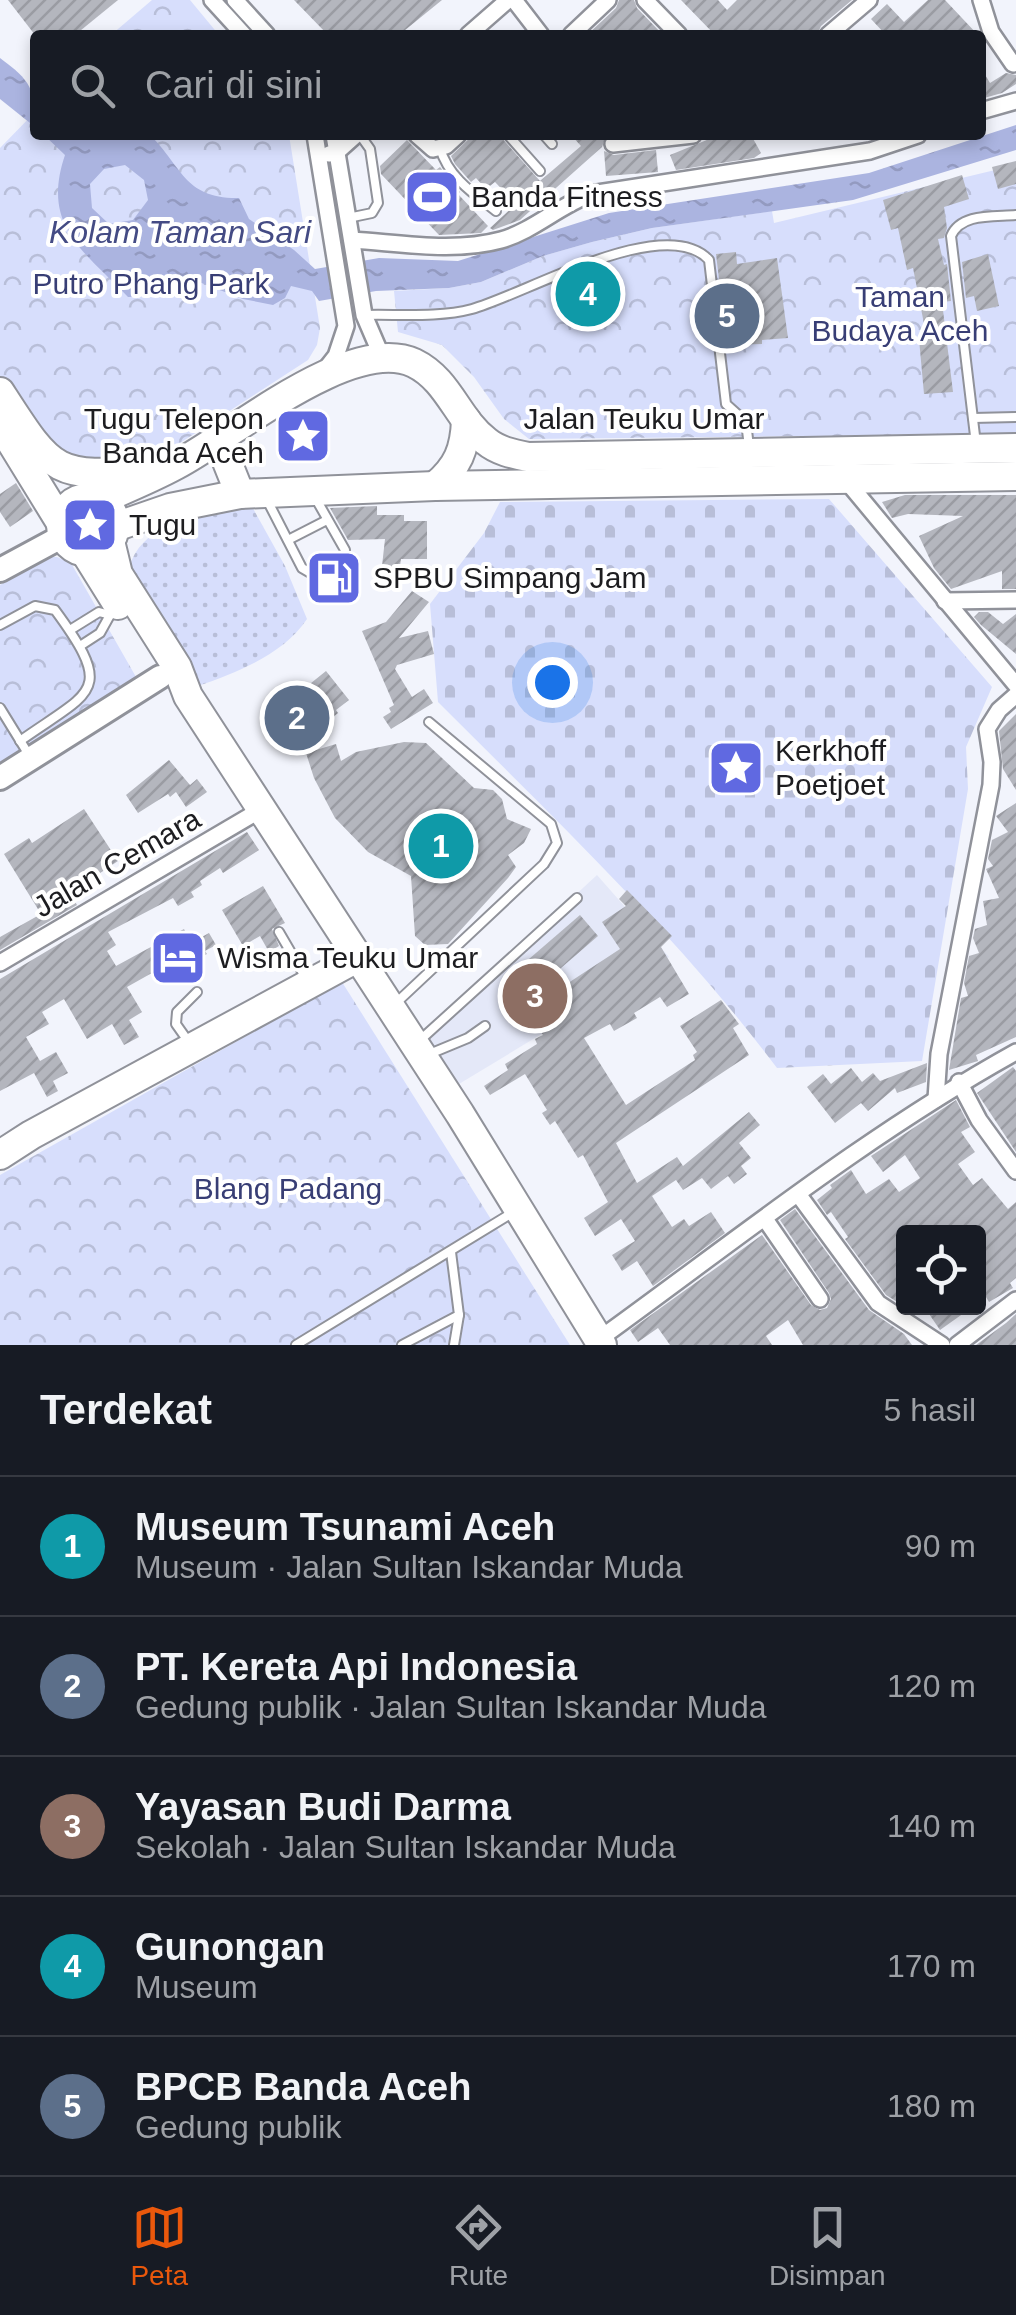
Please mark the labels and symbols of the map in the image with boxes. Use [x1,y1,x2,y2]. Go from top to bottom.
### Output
sports icon: Banda Fitness [402,167,462,227]
place label: Banda Fitness [471,180,663,213]
water label: Kolam Taman Sari [49,214,312,250]
pin: 4 [556,256,620,332]
park label: Putro Phang Park [33,267,270,300]
pin: 5 [694,278,760,354]
park label: Taman Budaya Aceh [812,280,988,347]
place label: Tugu Telepon Banda Aceh [84,402,264,469]
street label: Jalan Teuku Umar [523,402,765,435]
place icon: Tugu Telepon Banda Aceh [273,406,333,466]
place icon: Tugu [60,495,120,555]
place label: Tugu [129,508,196,541]
fuel station icon: SPBU Simpang Jam [304,548,364,608]
place label: SPBU Simpang Jam [373,561,646,594]
your location [527,657,578,708]
pin: 2 [264,680,330,756]
place label: Kerkhoff Poetjoet [775,734,887,801]
place icon: Kerkhoff Poetjoet [706,738,766,798]
street label: Jalan Cemara [28,801,206,924]
pin: 1 [408,808,474,884]
hotel icon: Wisma Teuku Umar [148,928,208,988]
place label: Wisma Teuku Umar [217,941,478,974]
pin: 3 [502,958,568,1034]
park label: Blang Padang [194,1172,382,1205]

